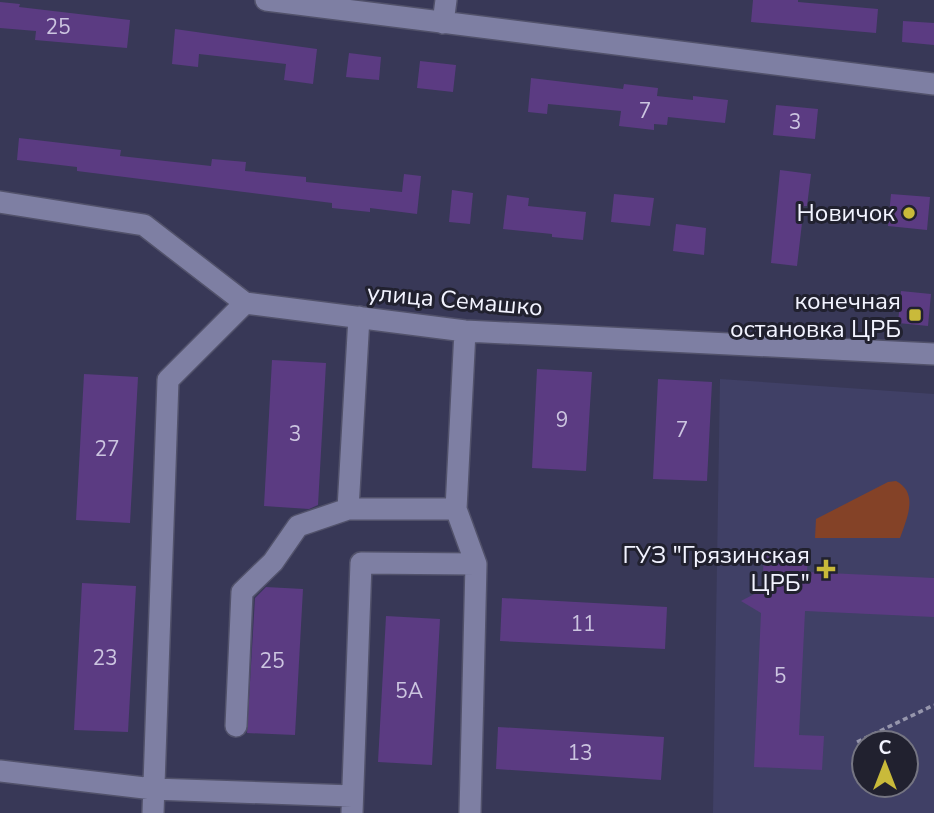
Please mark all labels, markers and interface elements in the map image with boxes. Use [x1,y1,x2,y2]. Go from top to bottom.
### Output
house number: 25 [45,13,71,41]
house number: 7 [639,97,651,125]
house number: 3 [789,108,801,136]
place label: Новичок [797,197,895,229]
marker: Новичок [901,205,917,221]
street label: улица Семашко [366,276,544,324]
place label: конечная остановка ЦРБ [730,285,901,345]
marker: конечная остановка ЦРБ [907,307,923,323]
house number: 9 [556,406,568,434]
house number: 7 [676,416,688,444]
house number: 3 [289,420,301,448]
house number: 27 [94,435,120,463]
place label: ГУЗ "Грязинская ЦРБ" [623,539,810,599]
marker: ГУЗ "Грязинская ЦРБ" [816,559,836,579]
house number: 11 [570,610,596,638]
house number: 23 [92,644,118,672]
house number: 25 [259,647,285,675]
house number: 5 [774,662,786,690]
house number: 5А [395,677,423,705]
north arrow [850,729,920,799]
text: С [879,735,892,761]
house number: 13 [567,739,593,767]

